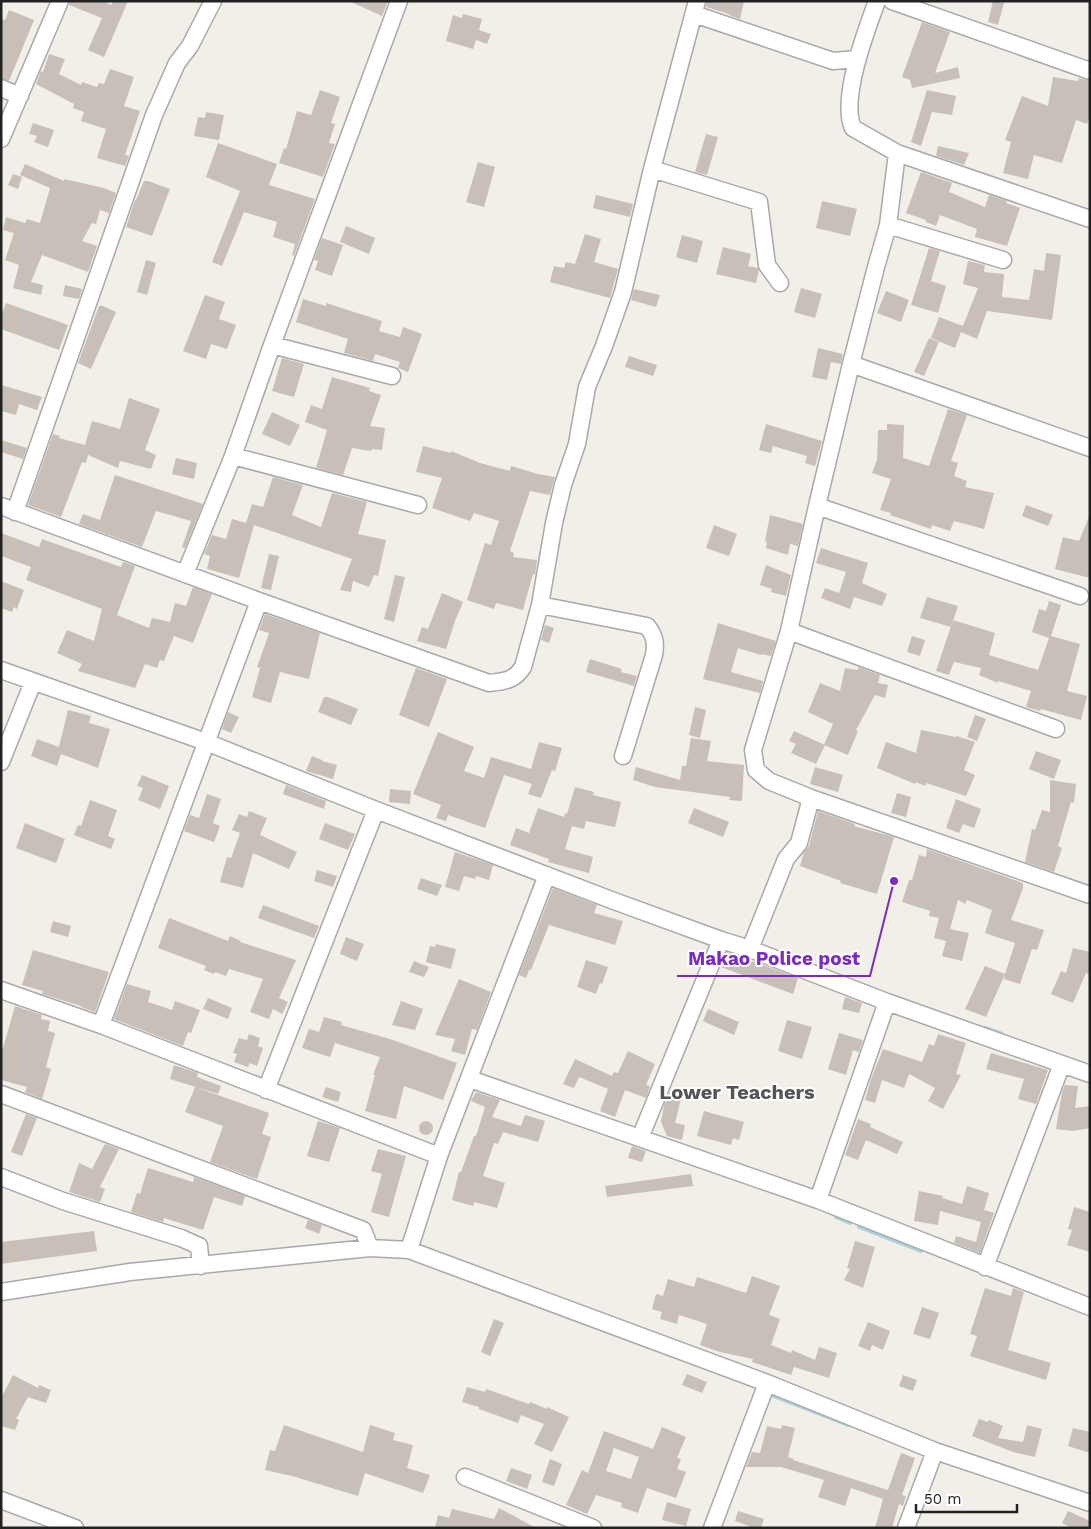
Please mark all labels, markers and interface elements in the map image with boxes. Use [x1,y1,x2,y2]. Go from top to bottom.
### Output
callout: Makao Police post [677,942,870,976]
text: Makao Police post [688,947,861,970]
district label: Lower Teachers [659,1080,815,1104]
scale bar [916,1482,1017,1514]
text: 50 m [924,1490,961,1508]

